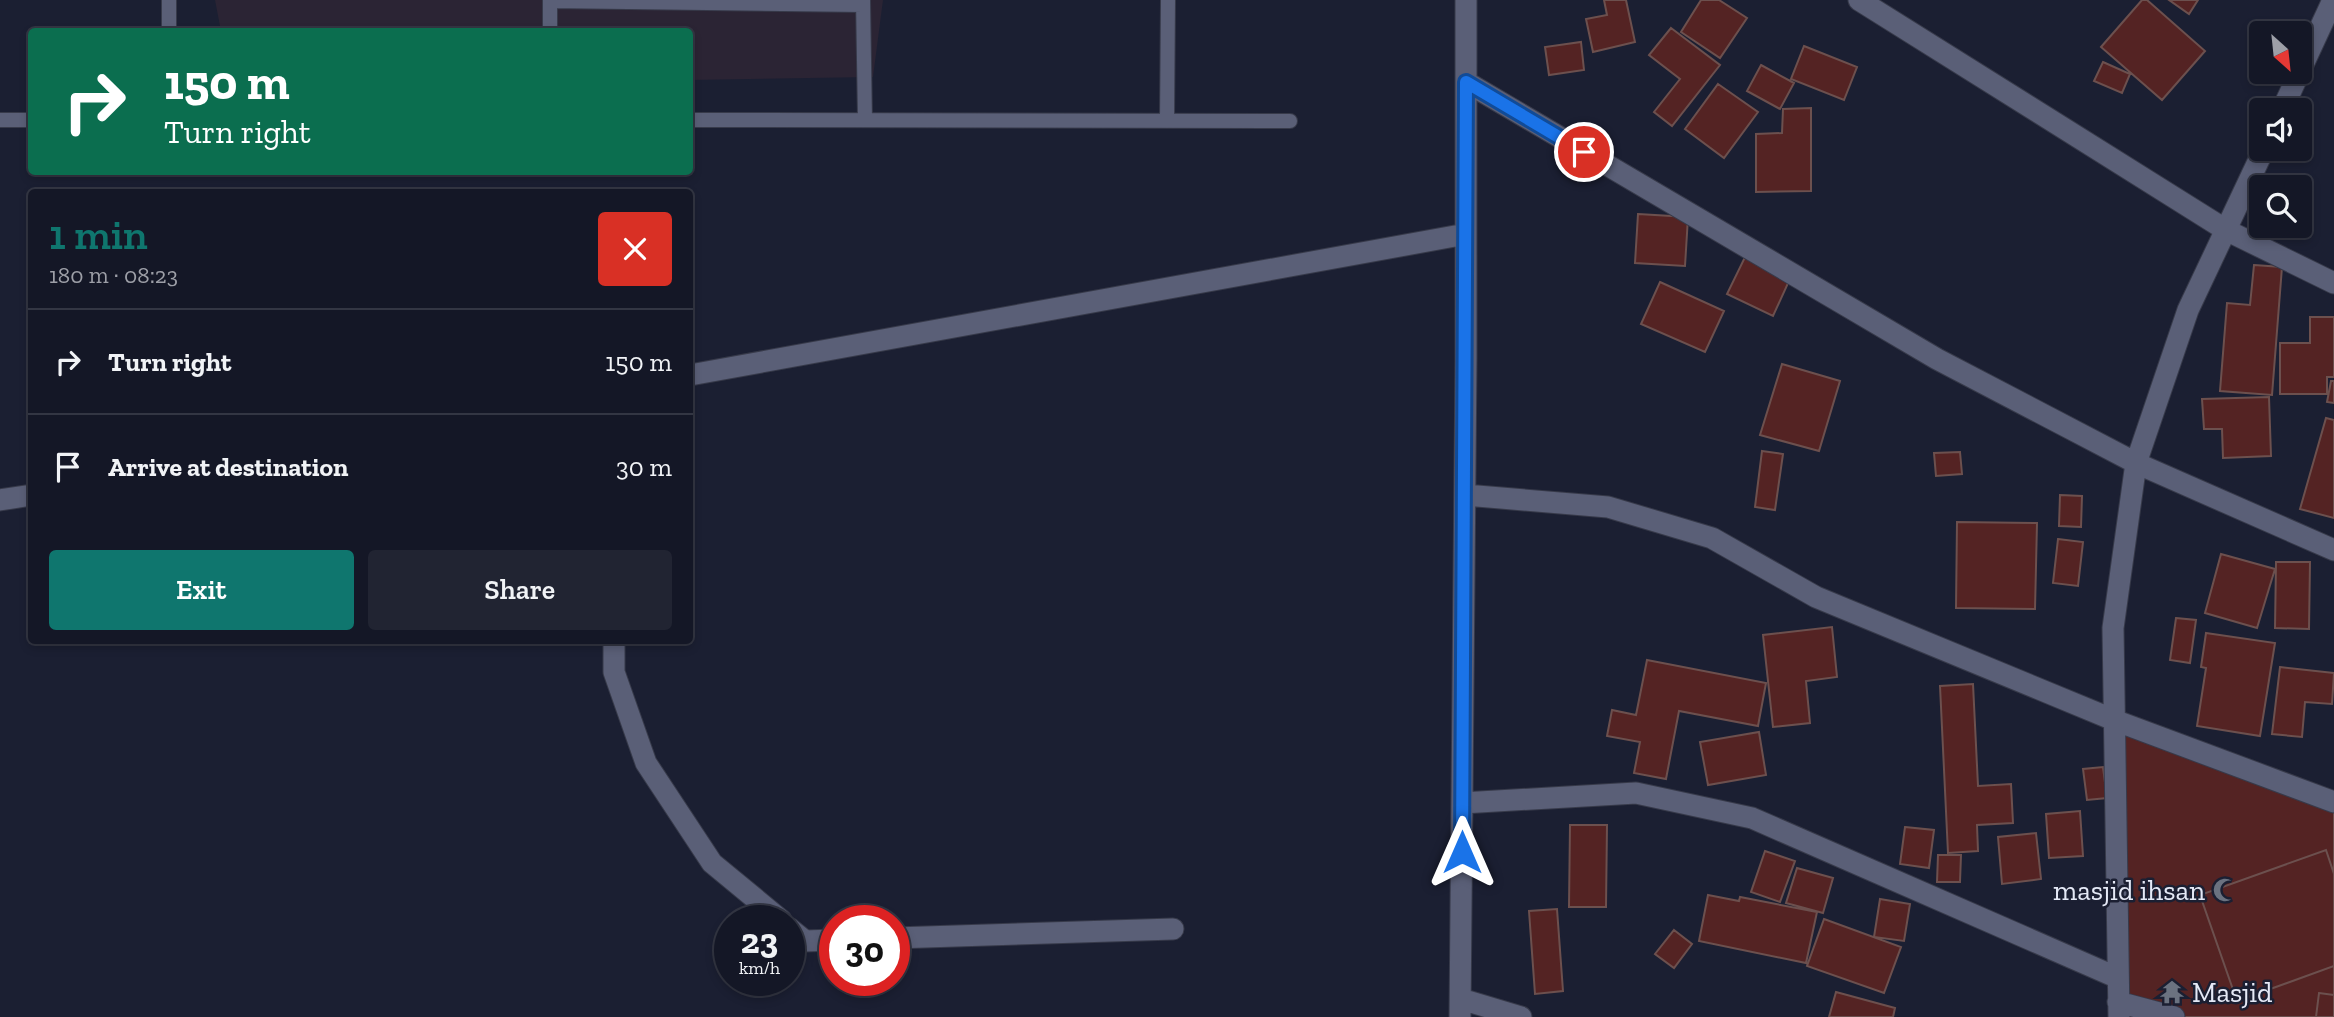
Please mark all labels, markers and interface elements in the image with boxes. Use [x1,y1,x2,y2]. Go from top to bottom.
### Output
north arrow [2249,21,2312,84]
map controls [2249,21,2312,238]
text: 150 m [164,53,290,112]
icon: right [49,56,140,147]
button: sound [2249,98,2312,161]
text: Turn right [164,113,311,151]
pin [1554,122,1614,182]
icon: arrive [1565,133,1603,171]
button: search [2249,175,2312,238]
text: 1 min [49,209,148,260]
button: close [598,212,672,286]
text: 180 m · 08:23 [49,261,178,289]
icon: right [49,343,87,381]
text: Turn right [108,346,231,378]
text: 150 m [605,346,672,378]
icon: arrive [49,448,87,486]
text: Arrive at destination [108,451,348,483]
text: 30 m [616,451,672,483]
button: Exit [49,550,354,630]
button: Share [368,550,672,630]
position arrow [1425,815,1499,889]
place label: masjid ihsan [2053,874,2205,907]
mosque icon: masjid ihsan [2211,876,2239,904]
speed limit sign: 30 [819,905,910,996]
text: 23 [741,920,778,962]
text: km/h [739,957,780,979]
place label: Masjid [2192,976,2272,1009]
temple icon: Masjid [2158,978,2186,1006]

